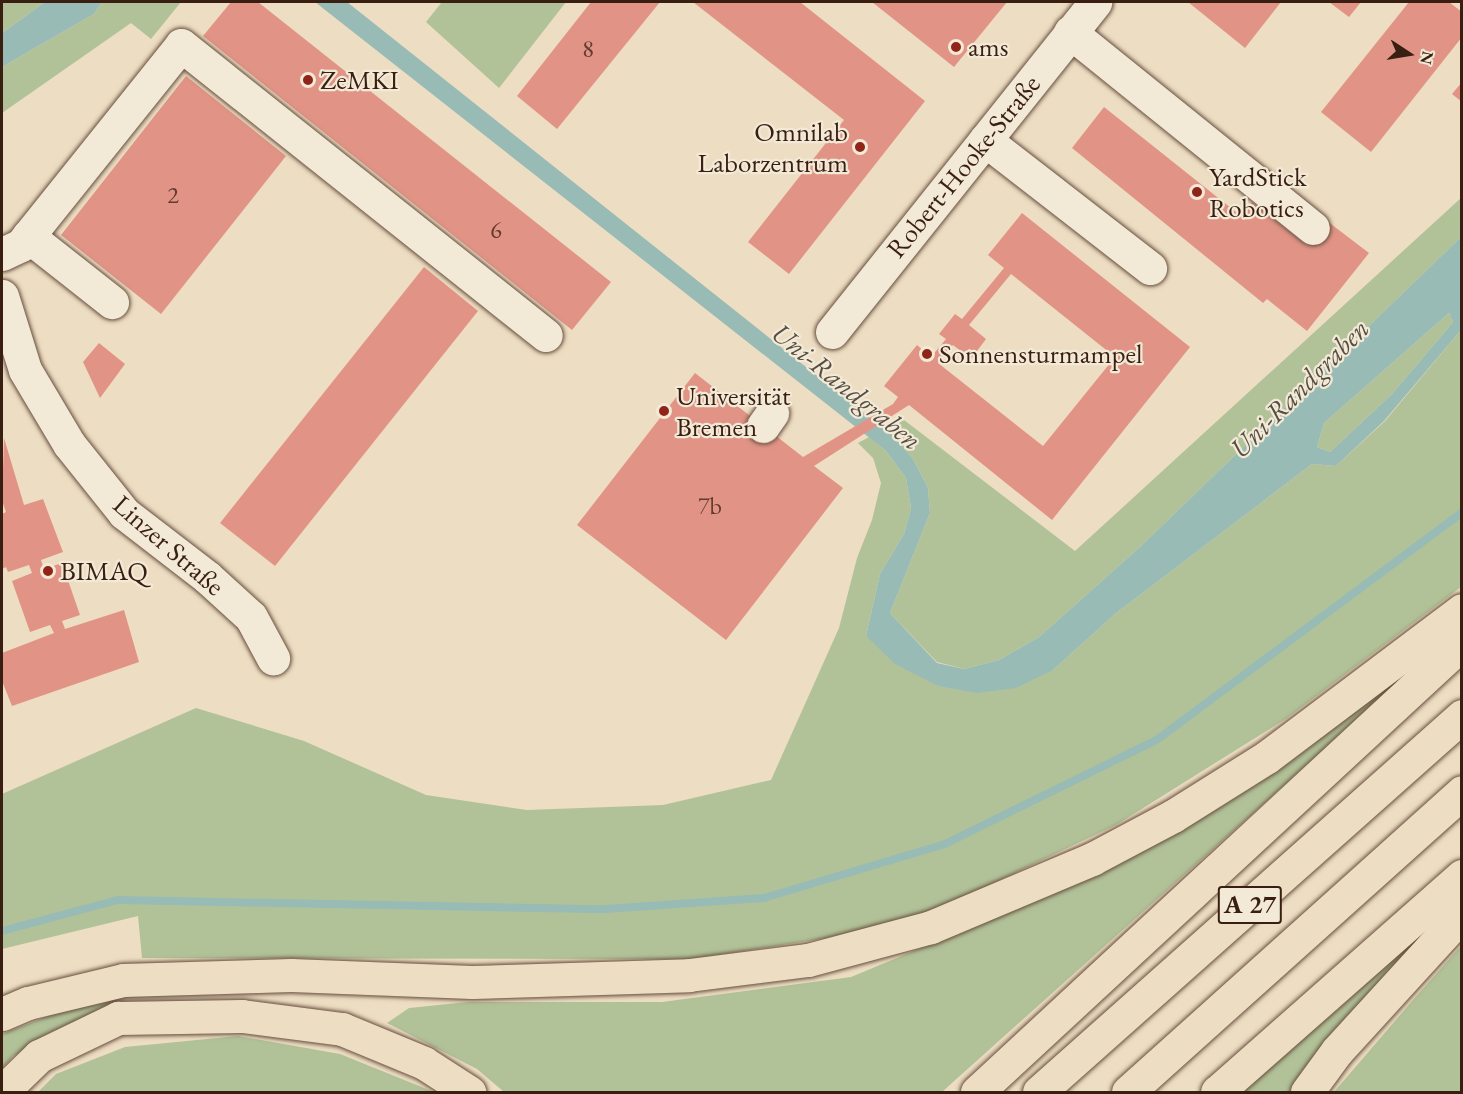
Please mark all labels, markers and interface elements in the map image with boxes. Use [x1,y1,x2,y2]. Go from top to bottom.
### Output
north arrow [1379,24,1439,84]
place label: ams [968,31,1008,63]
house number: 8 [582,35,594,63]
marker: ams [949,40,963,54]
text: N [1415,49,1439,66]
place label: ZeMKI [320,64,399,96]
street label: Robert-Hooke-Straße [879,68,1047,264]
marker: ZeMKI [301,73,315,87]
place label: Omnilab Laborzentrum [697,115,848,178]
marker: Omnilab Laborzentrum [853,140,867,154]
place label: YardStick Robotics [1209,160,1307,223]
house number: 2 [167,181,179,209]
marker: YardStick Robotics [1190,185,1204,199]
house number: 6 [490,216,502,244]
water label: Uni-Randgraben [1222,311,1376,465]
water label: Uni-Randgraben [765,315,929,457]
place label: Sonnensturmampel [939,338,1142,370]
marker: Sonnensturmampel [920,347,934,361]
place label: Universität Bremen [676,379,791,442]
marker: Universität Bremen [657,404,671,418]
street label: Linzer Straße [107,488,231,602]
house number: 7b [698,492,722,520]
place label: BIMAQ [60,555,148,587]
marker: BIMAQ [41,564,55,578]
road number: A 27 [1217,882,1283,928]

